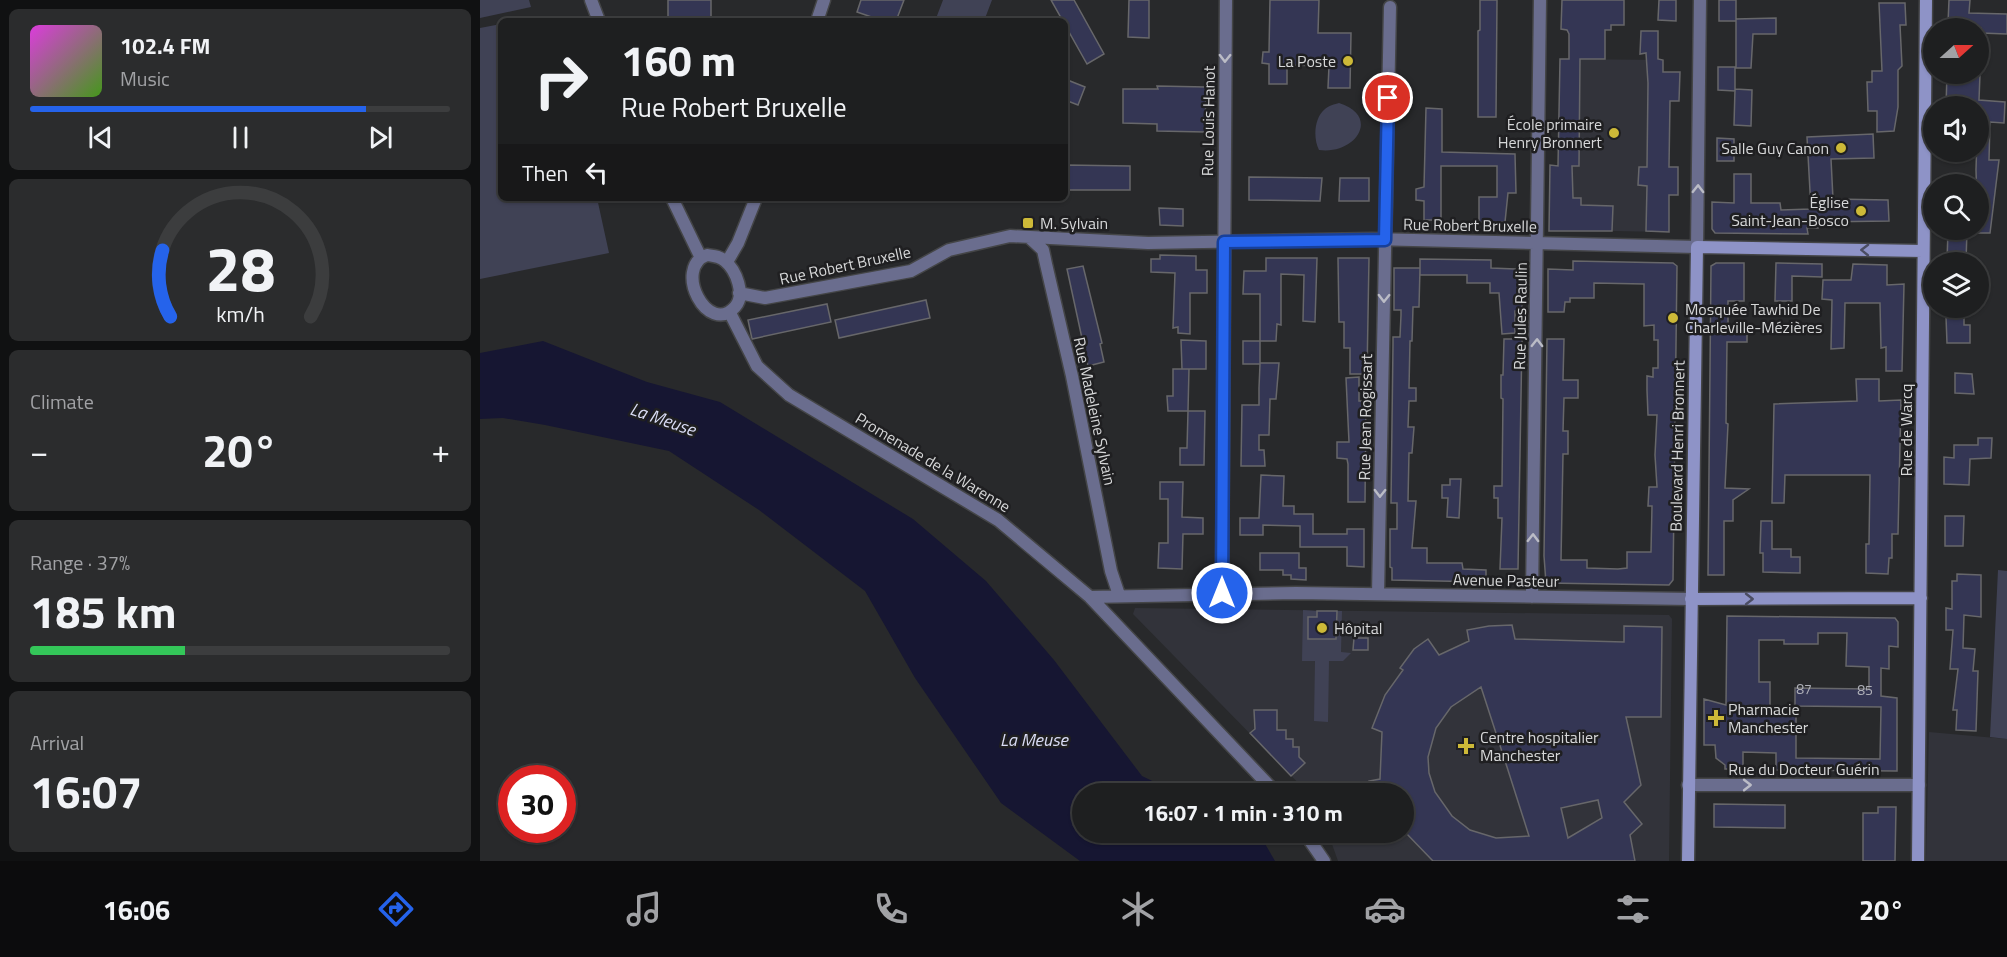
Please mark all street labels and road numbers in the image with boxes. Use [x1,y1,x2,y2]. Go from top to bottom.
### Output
street label: Rue Louis Hanot [1195,65,1221,176]
street label: Rue Robert Bruxelle [1403,212,1537,238]
street label: Rue Robert Bruxelle [777,239,913,291]
street label: Rue Jules Raulin [1507,262,1533,370]
street label: Rue Madeleine Sylvain [1068,335,1122,487]
street label: Rue Jean Rogissart [1352,353,1378,480]
street label: Boulevard Henri Bronnert [1664,360,1691,532]
street label: Rue de Warcq [1894,384,1918,476]
street label: Promenade de la Warenne [851,406,1015,518]
street label: Avenue Pasteur [1453,567,1560,593]
street label: Rue du Docteur Guérin [1728,757,1880,781]

